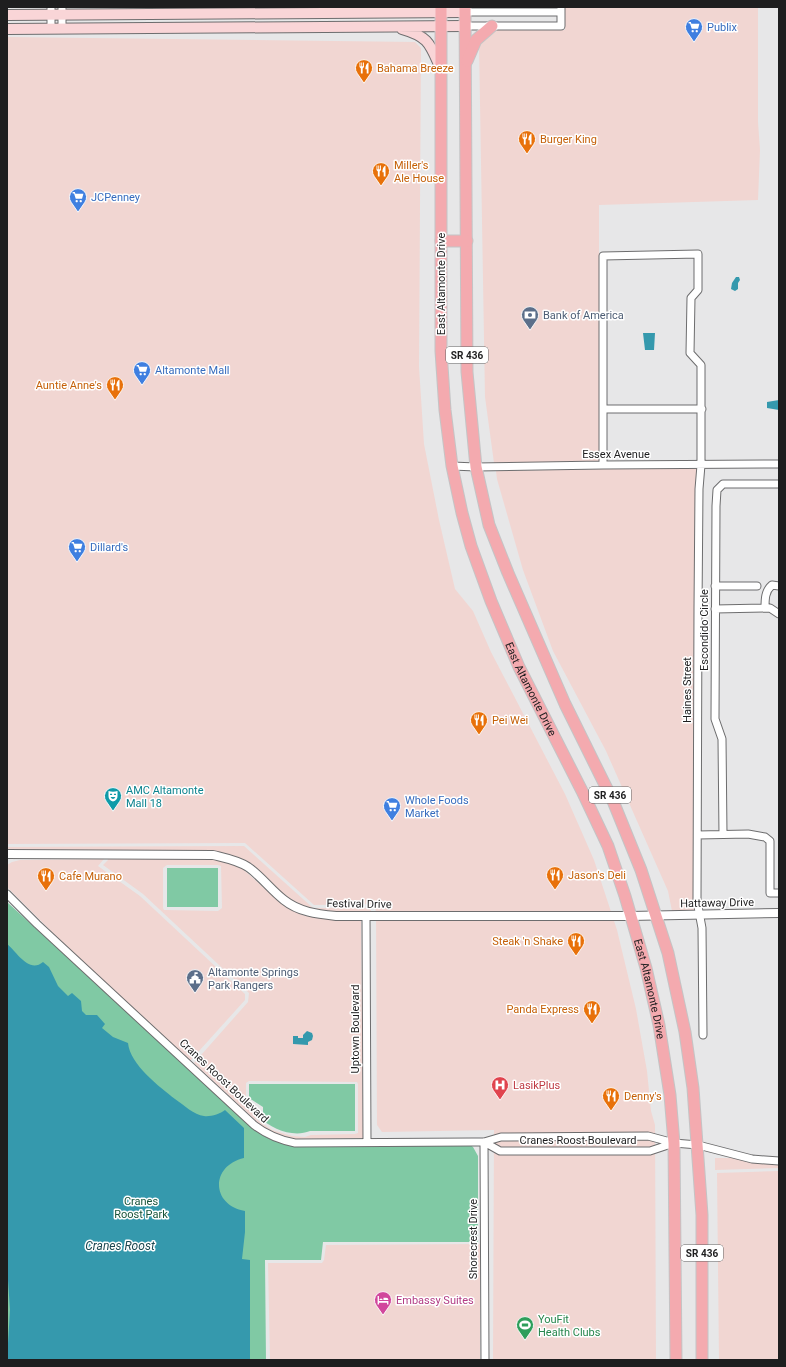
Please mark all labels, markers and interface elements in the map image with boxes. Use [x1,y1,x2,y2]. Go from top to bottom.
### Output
supermarket icon: Publix [684,17,704,42]
place label: Publix [707,21,738,34]
restaurant icon: Bahama Breeze [354,58,374,83]
place label: Bahama Breeze [377,62,454,75]
restaurant icon: Burger King [517,129,537,154]
place label: Burger King [540,133,597,146]
place label: Miller's Ale House [394,159,444,185]
restaurant icon: Miller's Ale House [371,161,391,186]
supermarket icon: JCPenney [68,187,88,212]
place label: JCPenney [91,191,141,204]
street label: East Altamonte Drive [435,233,448,335]
bank icon: Bank of America [520,305,540,330]
place label: Bank of America [543,309,624,322]
road number: SR 436 [446,347,488,363]
supermarket icon: Altamonte Mall [132,360,152,385]
place label: Altamonte Mall [155,364,230,377]
restaurant icon: Auntie Anne's [105,375,125,400]
place label: Auntie Anne's [36,379,102,392]
street label: Essex Avenue [582,448,650,461]
supermarket icon: Dillard's [67,537,87,562]
place label: Dillard's [90,541,129,554]
street label: Escondido Circle [698,589,711,671]
street label: East Altamonte Drive [503,640,559,738]
street label: Haines Street [681,657,694,723]
restaurant icon: Pei Wei [469,710,489,735]
place label: Pei Wei [492,714,528,727]
place label: AMC Altamonte Mall 18 [126,784,204,810]
theatre icon: AMC Altamonte Mall 18 [103,786,123,811]
road number: SR 436 [589,787,631,803]
place label: Whole Foods Market [405,794,469,820]
supermarket icon: Whole Foods Market [382,796,402,821]
restaurant icon: Jason's Deli [545,865,565,890]
restaurant icon: Cafe Murano [36,866,56,891]
place label: Jason's Deli [568,869,626,882]
place label: Cafe Murano [59,870,122,883]
street label: Hattaway Drive [680,896,754,910]
street label: Festival Drive [326,897,392,911]
restaurant icon: Steak 'n Shake [566,931,586,956]
place label: Steak 'n Shake [492,935,563,948]
street label: East Altamonte Drive [631,937,668,1040]
place label: Altamonte Springs Park Rangers [208,966,299,992]
public building icon: Altamonte Springs Park Rangers [185,968,205,993]
street label: Uptown Boulevard [349,985,362,1073]
restaurant icon: Panda Express [582,999,602,1024]
place label: Panda Express [506,1003,579,1016]
street label: Cranes Roost Boulevard [177,1036,271,1126]
hospital icon: LasikPlus [490,1075,510,1100]
place label: LasikPlus [513,1079,561,1092]
restaurant icon: Denny's [601,1086,621,1111]
place label: Denny's [624,1090,662,1103]
street label: Cranes Roost Boulevard [520,1134,637,1147]
park label: Cranes Roost Park [114,1195,168,1221]
street label: Shorecrest Drive [467,1199,480,1279]
water label: Cranes Roost [85,1239,155,1253]
road number: SR 436 [681,1245,723,1261]
hotel icon: Embassy Suites [373,1290,393,1315]
place label: Embassy Suites [396,1294,474,1307]
place label: YouFit Health Clubs [538,1313,601,1339]
sports icon: YouFit Health Clubs [515,1315,535,1340]

